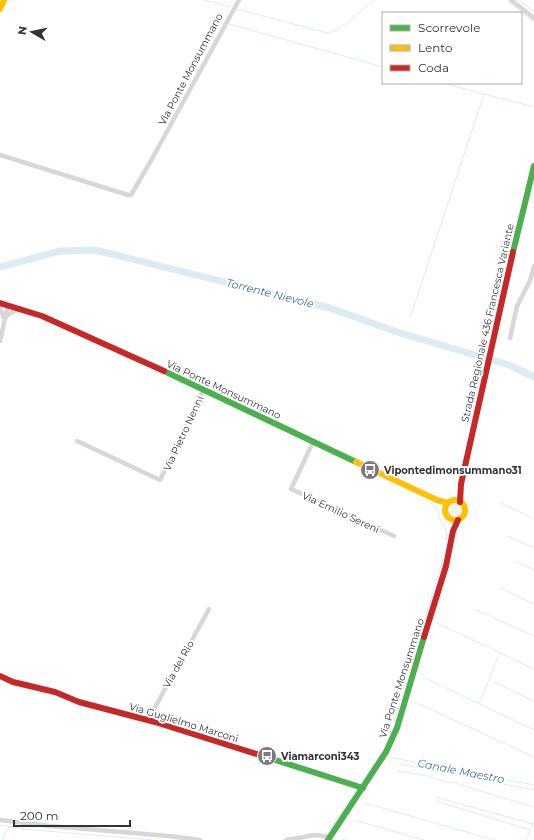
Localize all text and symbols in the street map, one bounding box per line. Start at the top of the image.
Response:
street label: Via Ponte Monsummano [155,11,226,127]
north arrow [12,12,52,52]
legend [382,12,522,84]
text: Scorrevole [418,20,480,35]
text: N [15,25,30,36]
text: Lento [418,40,453,55]
text: Coda [418,60,449,75]
street label: Strada Regionale 436 Francesca Variante [458,222,517,424]
water label: Torrente Nievole [225,275,316,311]
street label: Via Ponte Monsummano [164,357,283,422]
street label: Via Pietro Nenni [160,394,206,473]
bus stop icon: Vipontedimonsummano31 [359,459,381,481]
place label: Vipontedimonsummano31 [383,464,522,477]
street label: Via Emilio Sereni [300,489,382,536]
street label: Via Ponte Monsummano [376,617,427,740]
street label: Via del Rio [160,638,197,690]
street label: Via Guglielmo Marconi [128,700,240,745]
bus stop icon: Viamarconi343 [256,745,278,767]
place label: Viamarconi343 [280,750,360,763]
water label: Canale Maestro [416,756,506,786]
scale bar [14,802,130,828]
text: 200 m [20,808,59,823]

